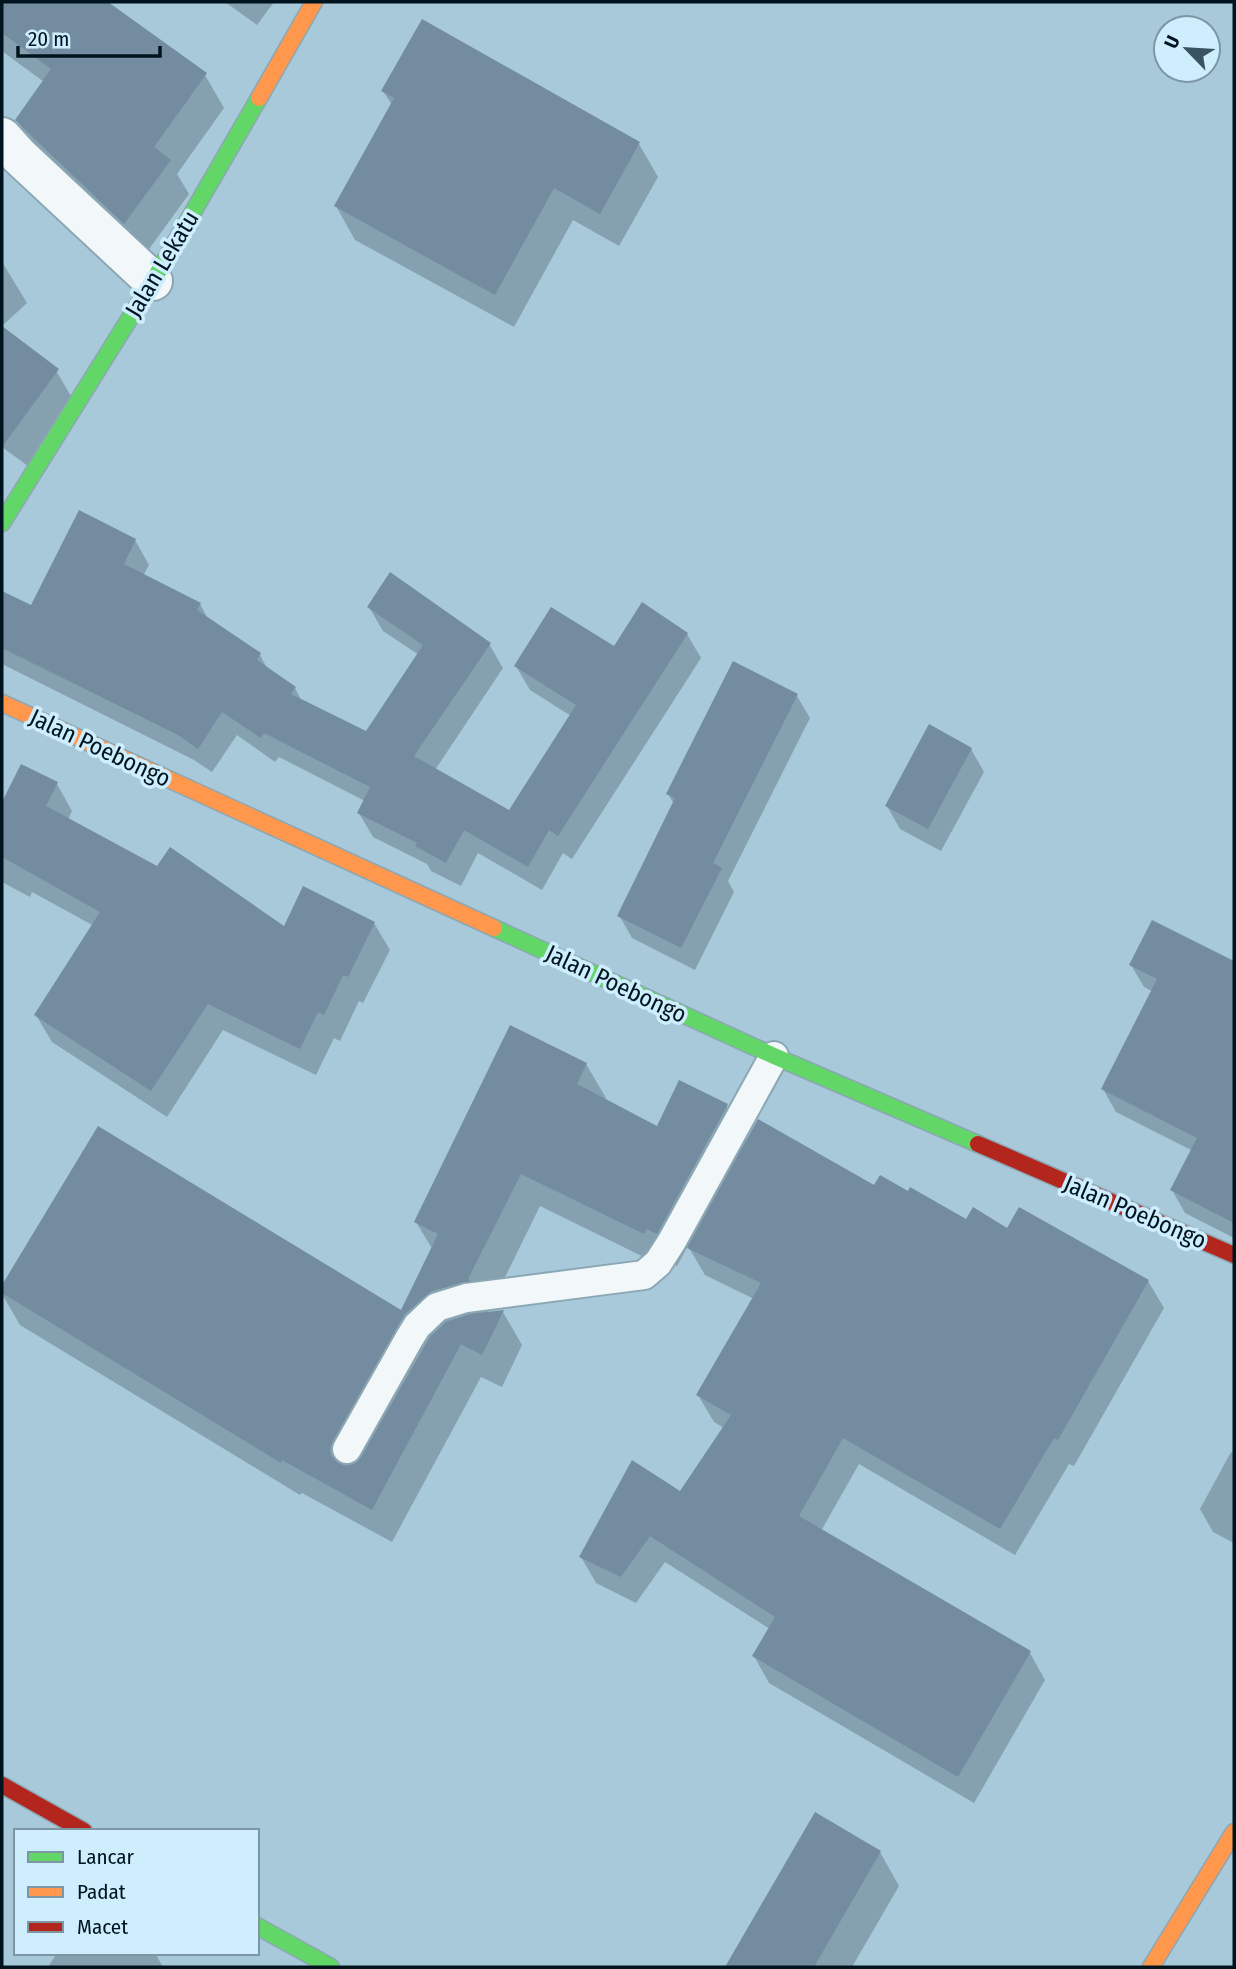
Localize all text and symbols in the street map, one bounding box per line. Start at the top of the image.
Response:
scale bar [18,14,159,58]
north arrow [1152,14,1222,84]
text: 20 m [28,26,69,52]
text: U [1159,32,1185,52]
street label: Jalan Lekatu [119,206,205,322]
street label: Jalan Poebongo [25,703,175,793]
street label: Jalan Poebongo [541,939,691,1029]
street label: Jalan Poebongo [1059,1169,1211,1255]
legend [14,1829,259,1955]
text: Lancar [77,1844,135,1870]
text: Padat [77,1879,126,1905]
text: Macet [77,1914,128,1940]

